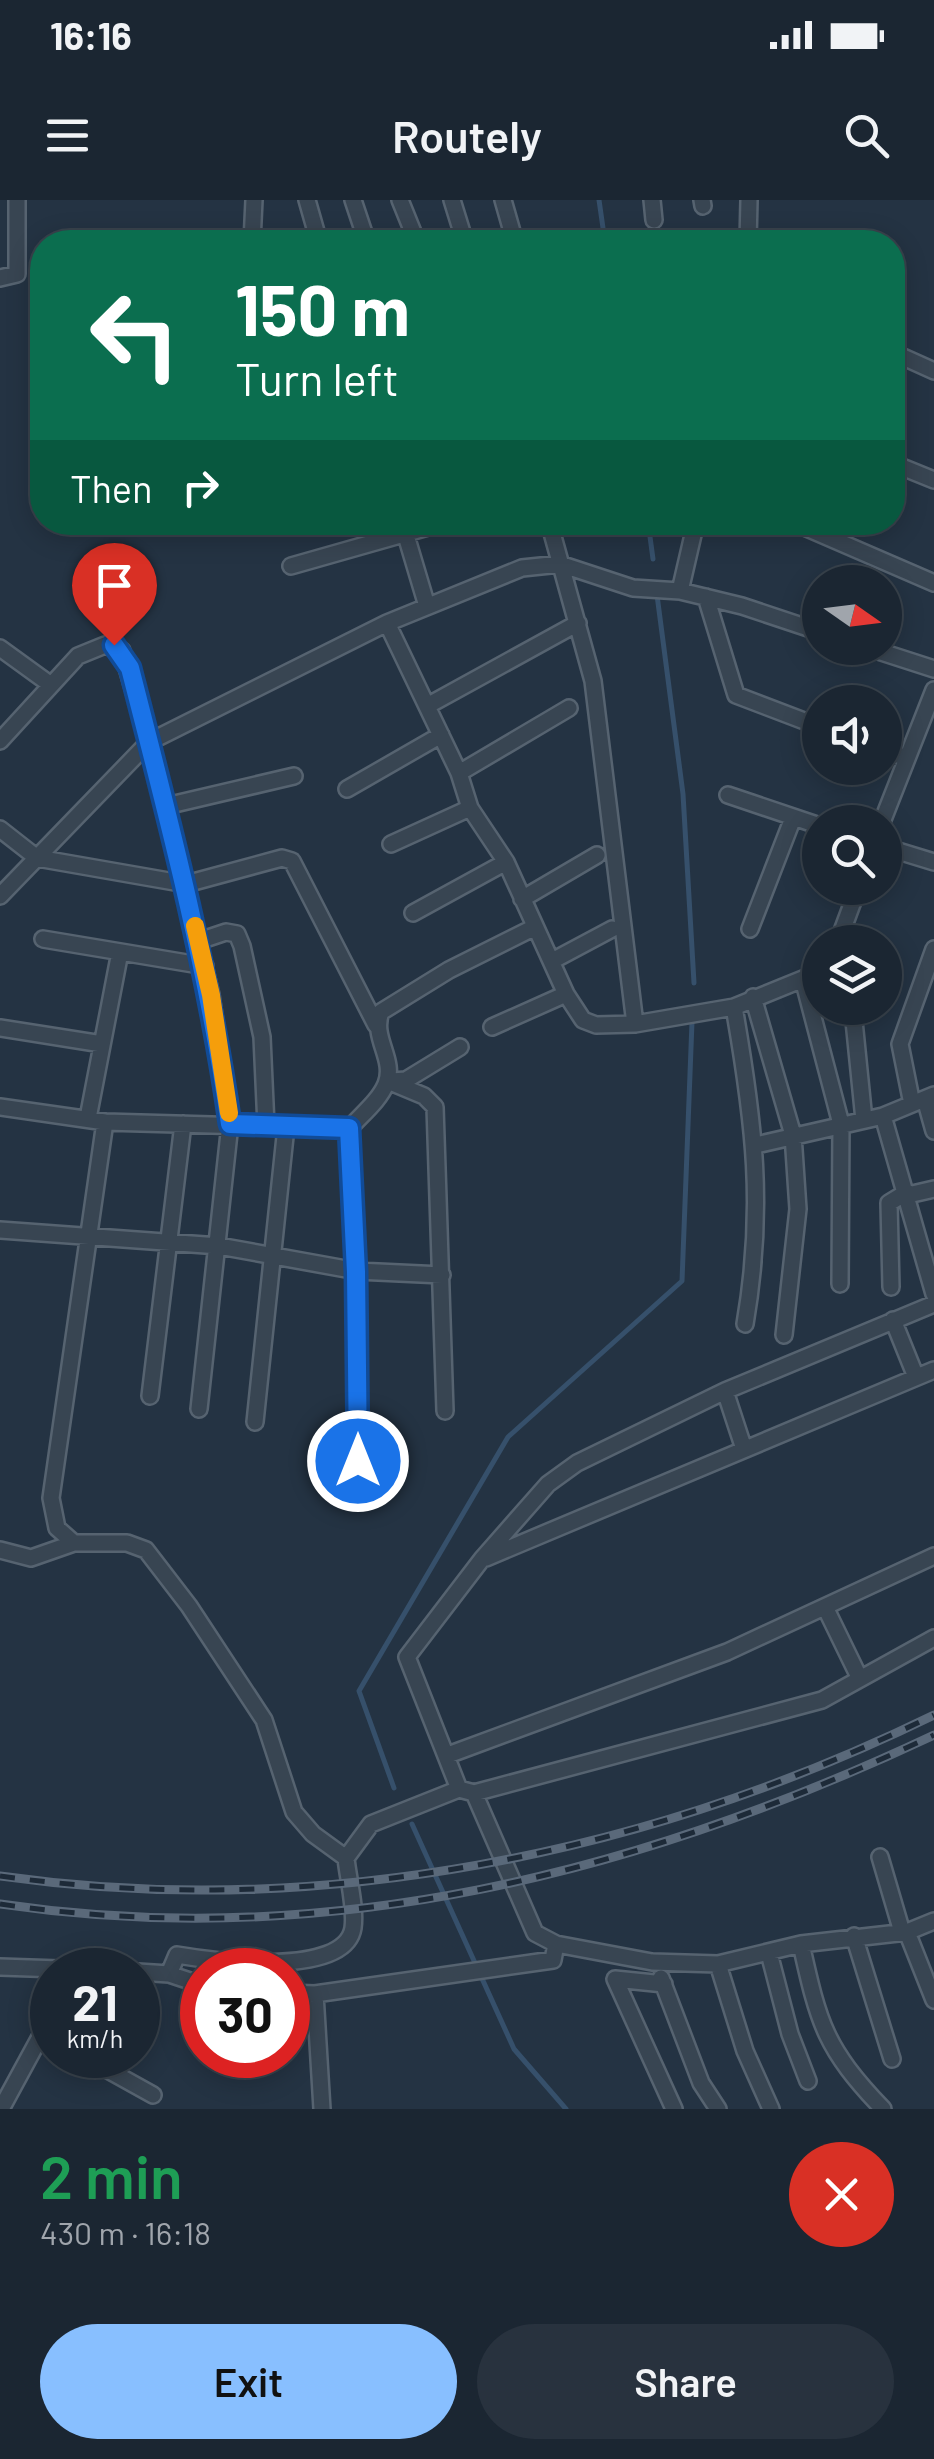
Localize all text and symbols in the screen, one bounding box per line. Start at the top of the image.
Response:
text: 16:16 [50,12,132,58]
icon: menu [40,108,95,163]
text: Routely [392,108,542,162]
icon: search [839,108,894,163]
text: 150 m [235,266,410,350]
icon: left [70,270,200,400]
text: Turn left [235,351,399,405]
icon: right [173,460,228,515]
text: Then [70,465,153,511]
pin [72,543,157,646]
icon: arrive [87,558,142,613]
north arrow [802,565,902,665]
map controls [802,565,902,1025]
button: sound [802,685,902,785]
button: search [802,805,902,905]
button: layers [802,925,902,1025]
position arrow [306,1409,410,1513]
speed limit sign: 30 [180,1948,310,2078]
text: 21 [72,1971,118,2031]
text: km/h [67,2023,123,2053]
text: 2 min [40,2139,183,2211]
button: close [789,2142,894,2247]
text: 430 m · 16:18 [40,2213,211,2251]
button: Exit [40,2324,457,2439]
button: Share [477,2324,894,2439]

